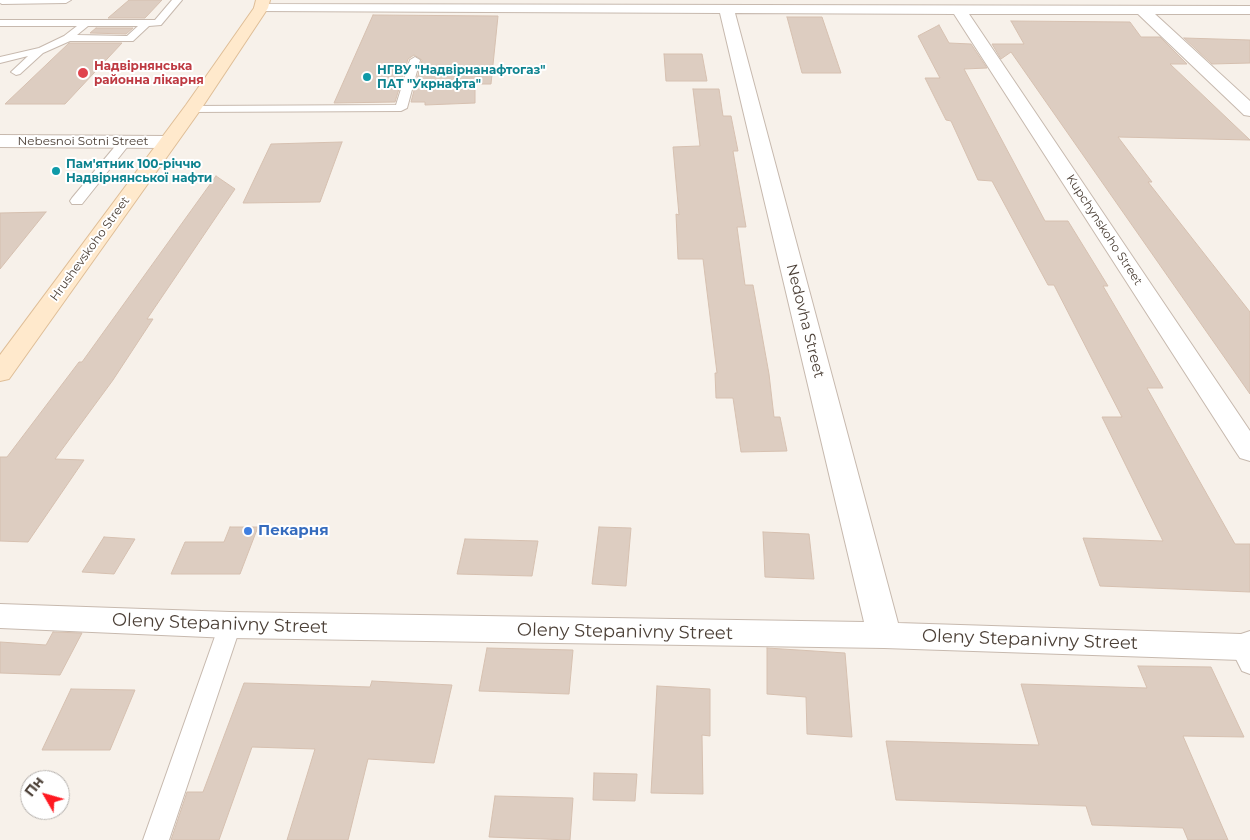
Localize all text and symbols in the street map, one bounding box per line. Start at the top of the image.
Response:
place label: Надвірнянська районна лікарня [94,59,204,87]
place label: НГВУ "Надвірнанафтогаз" ПАТ "Укрнафта" [377,63,545,91]
marker: Надвірнянська районна лікарня [76,66,90,80]
marker: НГВУ "Надвірнанафтогаз" ПАТ "Укрнафта" [361,71,373,83]
street label: Nebesnoi Sotni Street [18,134,148,148]
place label: Пам'ятник 100-річчю Надвірнянської нафти [66,157,212,185]
marker: Пам'ятник 100-річчю Надвірнянської нафти [50,165,62,177]
street label: Kupchynskoho Street [1063,172,1145,288]
street label: Hrushevskoho Street [47,194,133,304]
street label: Nedovha Street [782,262,828,380]
place label: Пекарня [258,522,329,540]
marker: Пекарня [242,525,254,537]
street label: Oleny Stepanivny Street [112,609,328,639]
street label: Oleny Stepanivny Street [517,619,733,645]
street label: Oleny Stepanivny Street [922,625,1138,655]
north arrow [20,770,70,820]
text: Пн [20,773,48,800]

